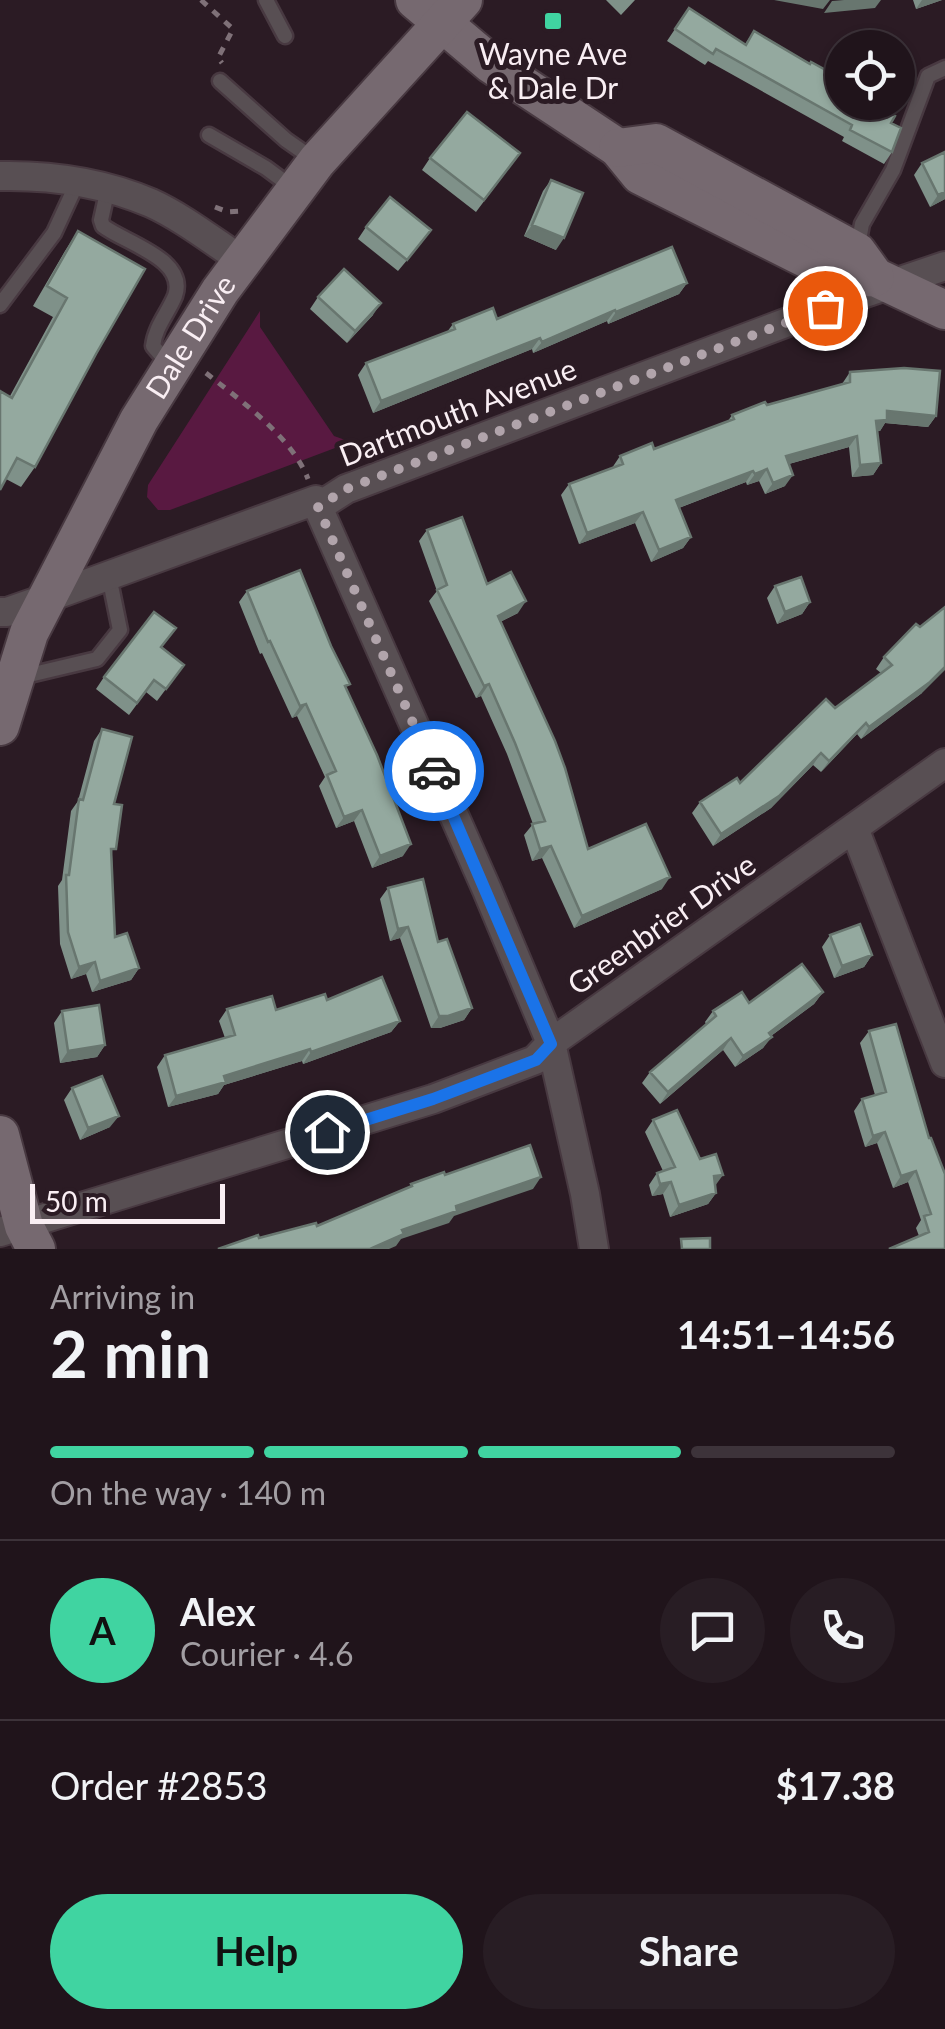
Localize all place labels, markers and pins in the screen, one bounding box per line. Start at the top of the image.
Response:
marker: Wayne Ave & Dale Dr [542,10,564,32]
place label: Wayne Ave & Dale Dr [479,35,627,105]
pin [783,266,868,351]
pin [285,1090,370,1175]

